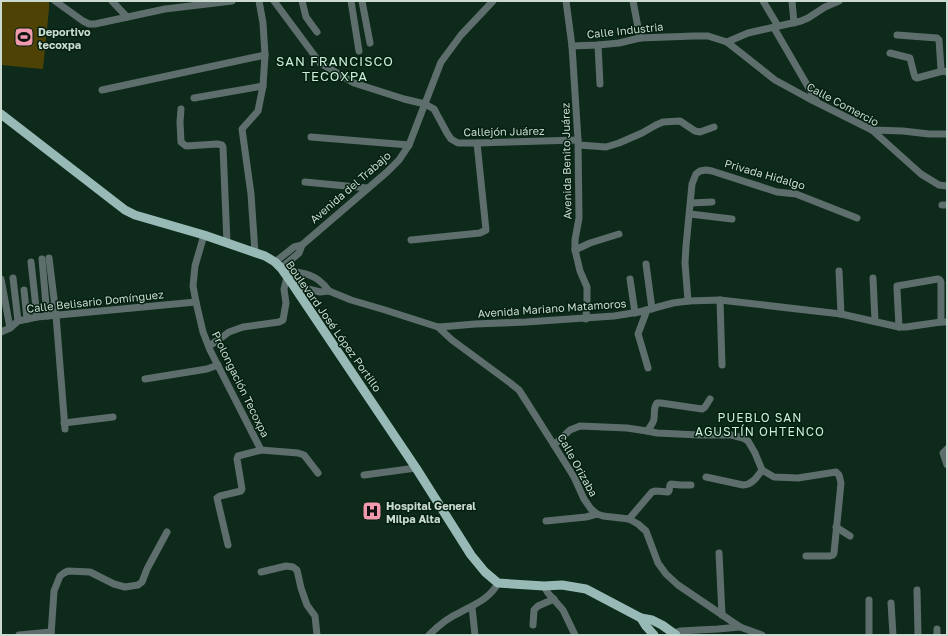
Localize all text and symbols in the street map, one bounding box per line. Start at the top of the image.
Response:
street label: Calle Industria [586,20,664,40]
place label: Deportivo tecoxpa [38,25,91,51]
sports icon: Deportivo tecoxpa [13,26,35,48]
district label: SAN FRANCISCO TECOXPA [276,53,394,84]
street label: Calle Comercio [805,80,882,129]
street label: Avenida Benito Juárez [558,102,574,220]
street label: Callejón Juárez [463,124,545,138]
street label: Avenida del Trabajo [307,148,393,226]
street label: Privada Hidalgo [723,156,807,192]
street label: Boulevard José López Portillo [284,258,385,394]
street label: Calle Belisario Domínguez [26,287,165,315]
street label: Avenida Mariano Matamoros [477,296,627,320]
street label: Prolongación Tecoxpa [210,329,272,439]
district label: PUEBLO SAN AGUSTÍN OHTENCO [695,410,825,439]
street label: Calle Orizaba [555,431,601,499]
place label: Hospital General Milpa Alta [386,499,476,525]
hospital icon: Hospital General Milpa Alta [361,500,383,522]

